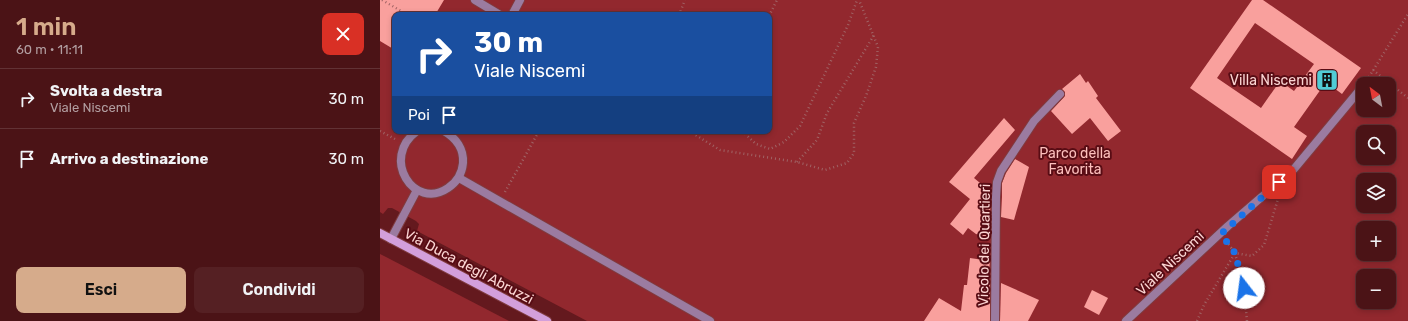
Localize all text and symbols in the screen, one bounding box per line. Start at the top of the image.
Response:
text: 1 min [16,13,76,41]
button: close [322,13,364,55]
text: 30 m [474,26,543,59]
icon: right [408,28,460,80]
text: 60 m · 11:11 [16,42,83,57]
text: Viale Niscemi [474,60,585,82]
building icon: Villa Niscemi [1314,67,1340,93]
place label: Villa Niscemi [1230,72,1312,89]
north arrow [1356,77,1396,117]
map controls [1356,77,1396,309]
text: Svolta a destra [50,82,162,100]
icon: right [16,88,38,110]
text: 30 m [328,90,364,108]
text: Viale Niscemi [50,100,130,115]
icon: arrive [438,104,460,126]
text: Poi [408,106,430,124]
button: search [1356,125,1396,165]
park label: Parco della Favorita [1039,145,1111,178]
icon: arrive [16,148,38,170]
text: Arrivo a destinazione [50,150,208,168]
text: 30 m [328,150,364,168]
pin [1262,165,1296,199]
icon: arrive [1268,171,1290,193]
button: layers [1356,173,1396,213]
street label: Vicolo dei Quartieri [975,184,994,306]
button: + [1356,221,1396,261]
street label: Via Duca degli Abruzzi [401,225,536,308]
street label: Viale Niscemi [1133,228,1208,299]
button: Esci [16,267,186,313]
button: Condividi [194,267,364,313]
position arrow [1223,267,1265,309]
button: − [1356,269,1396,309]

